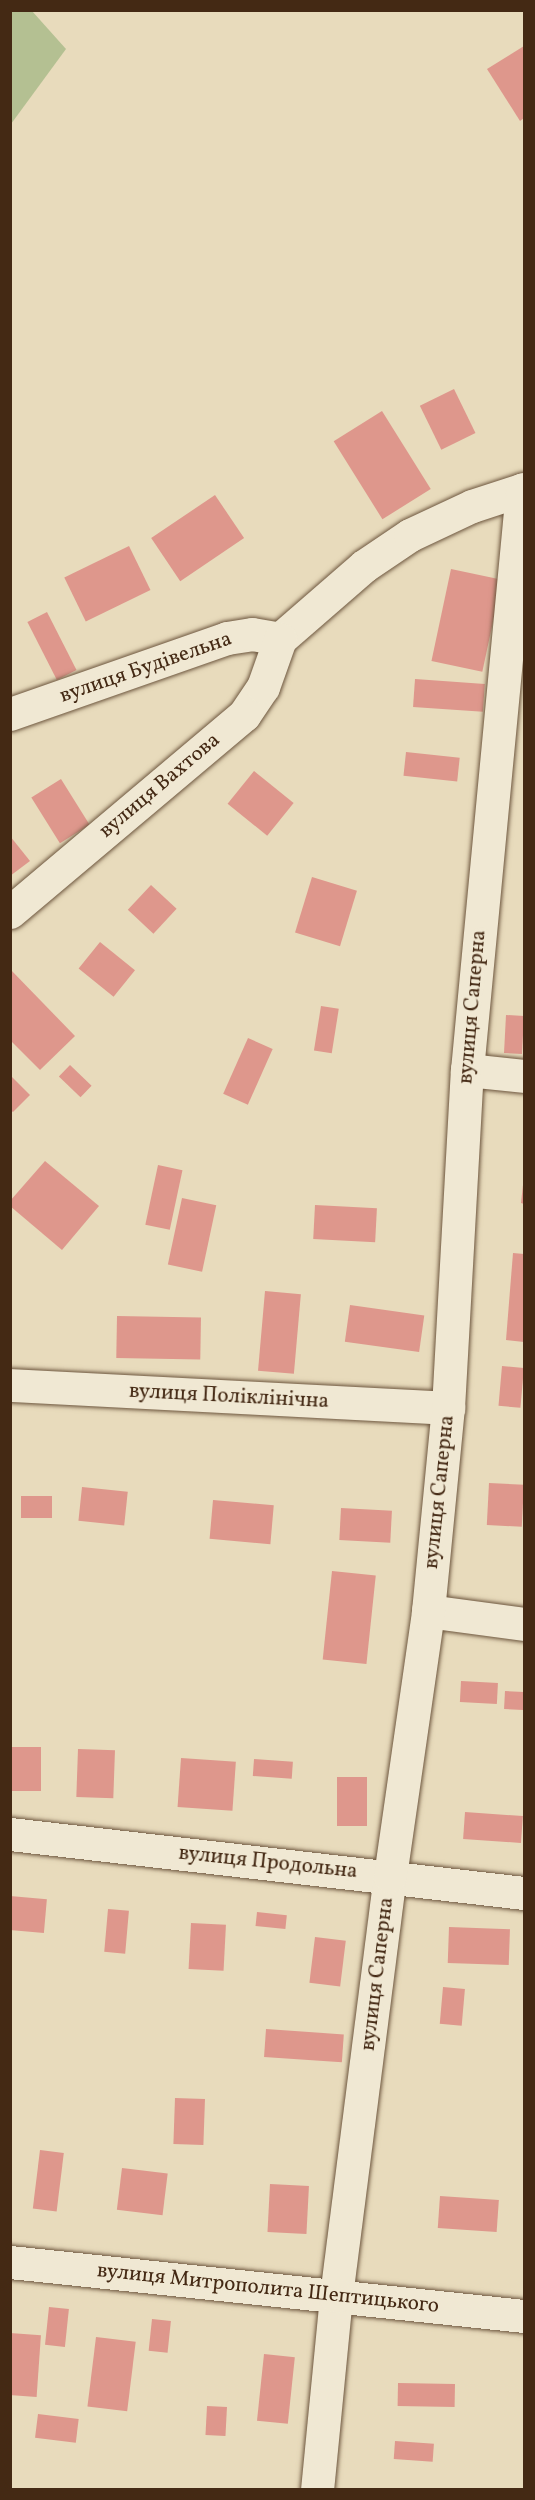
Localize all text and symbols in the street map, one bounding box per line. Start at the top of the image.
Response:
street label: вулиця Будівельна [57,627,235,709]
street label: вулиця Вахтова [94,728,226,844]
street label: вулиця Саперна [454,929,492,1085]
street label: вулиця Поліклінічна [128,1379,330,1415]
street label: вулиця Саперна [419,1414,461,1570]
street label: вулиця Продольна [177,1841,359,1885]
street label: вулиця Саперна [356,1896,400,2052]
street label: вулиця Митрополита Шептицького [96,2259,440,2319]

